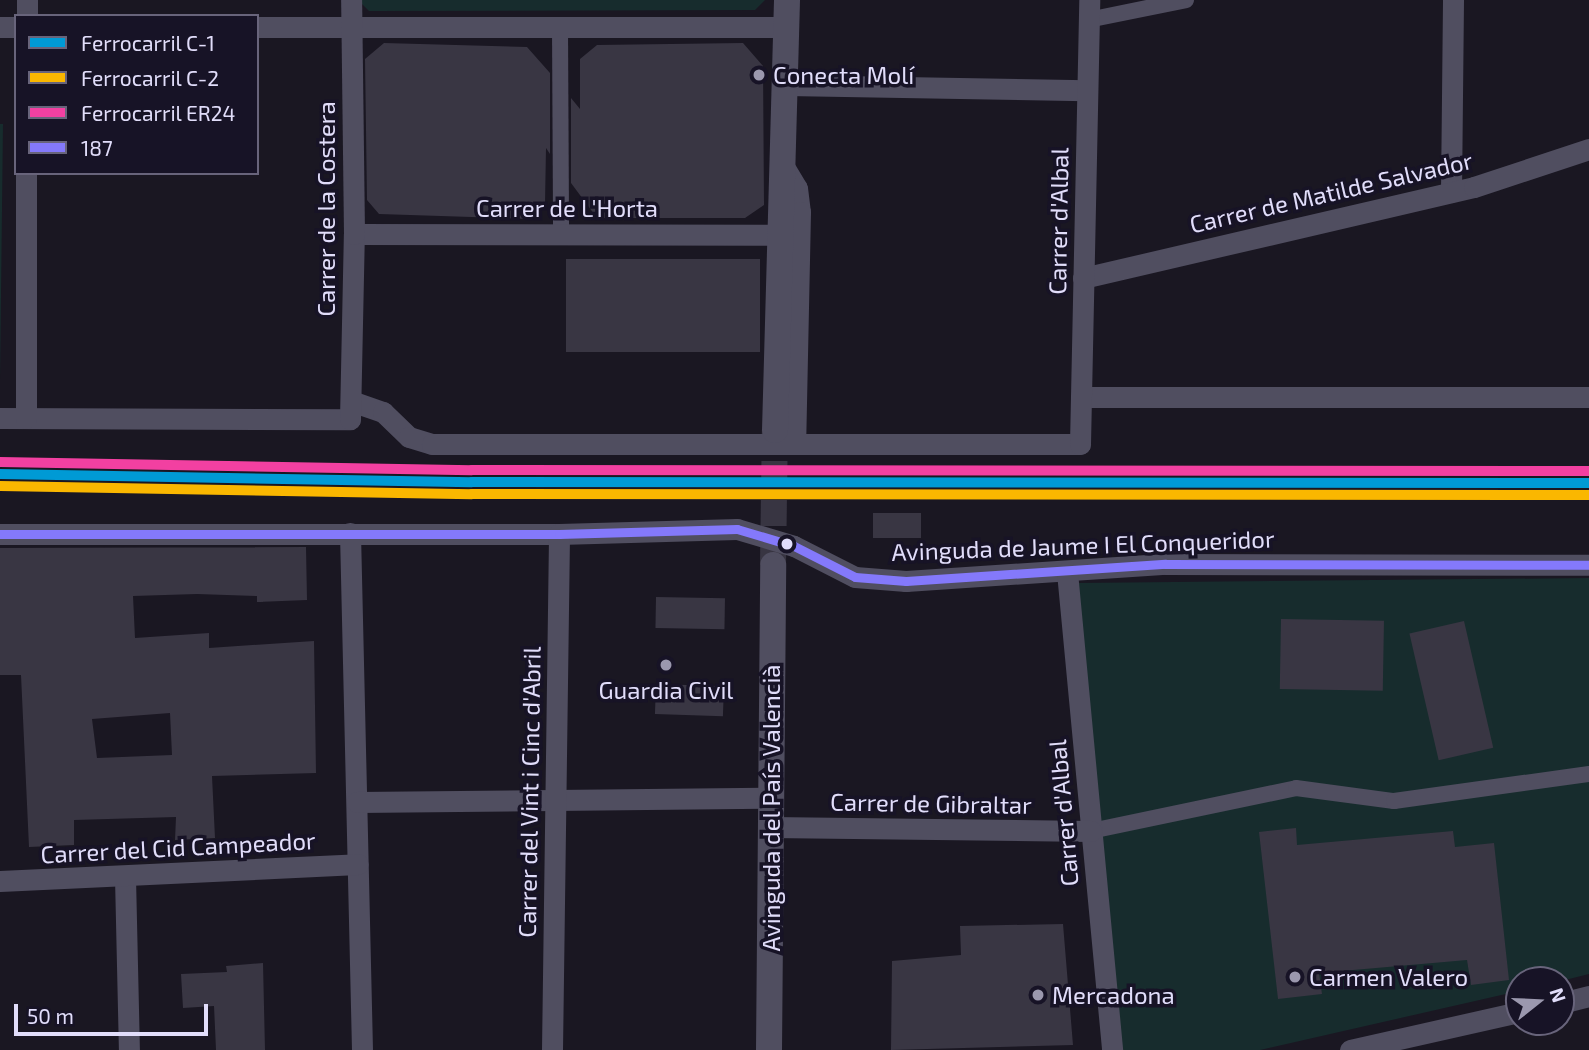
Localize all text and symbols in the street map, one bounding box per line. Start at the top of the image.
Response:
legend [14,14,259,175]
text: Ferrocarril C-1 [81,30,215,55]
place label: Conecta Molí [773,61,914,89]
text: Ferrocarril C-2 [81,65,219,90]
marker: Conecta Molí [751,67,767,83]
text: Ferrocarril ER24 [81,100,235,125]
street label: Carrer de la Costera [312,101,340,317]
text: 187 [81,135,113,160]
street label: Carrer de Matilde Salvador [1186,145,1476,239]
street label: Carrer d'Albal [1042,147,1074,295]
street label: Carrer de L'Horta [476,194,658,222]
street label: Avinguda de Jaume I El Conqueridor [890,524,1276,566]
unlabelled marker [780,537,794,551]
street label: Carrer del Vint i Cinc d'Abril [512,645,546,939]
marker: Guardia Civil [658,657,674,673]
street label: Avinguda del País Valencià [757,664,785,952]
place label: Guardia Civil [599,676,733,704]
street label: Carrer d'Albal [1042,738,1084,888]
street label: Carrer de Gibraltar [830,787,1032,819]
street label: Carrer del Cid Campeador [39,825,317,869]
place label: Carmen Valero [1309,963,1469,991]
north arrow [1505,966,1575,1036]
marker: Carmen Valero [1287,969,1303,985]
place label: Mercadona [1052,981,1175,1009]
text: N [1545,985,1572,1005]
marker: Mercadona [1030,987,1046,1003]
scale bar [18,990,212,1034]
text: 50 m [27,1003,74,1028]

